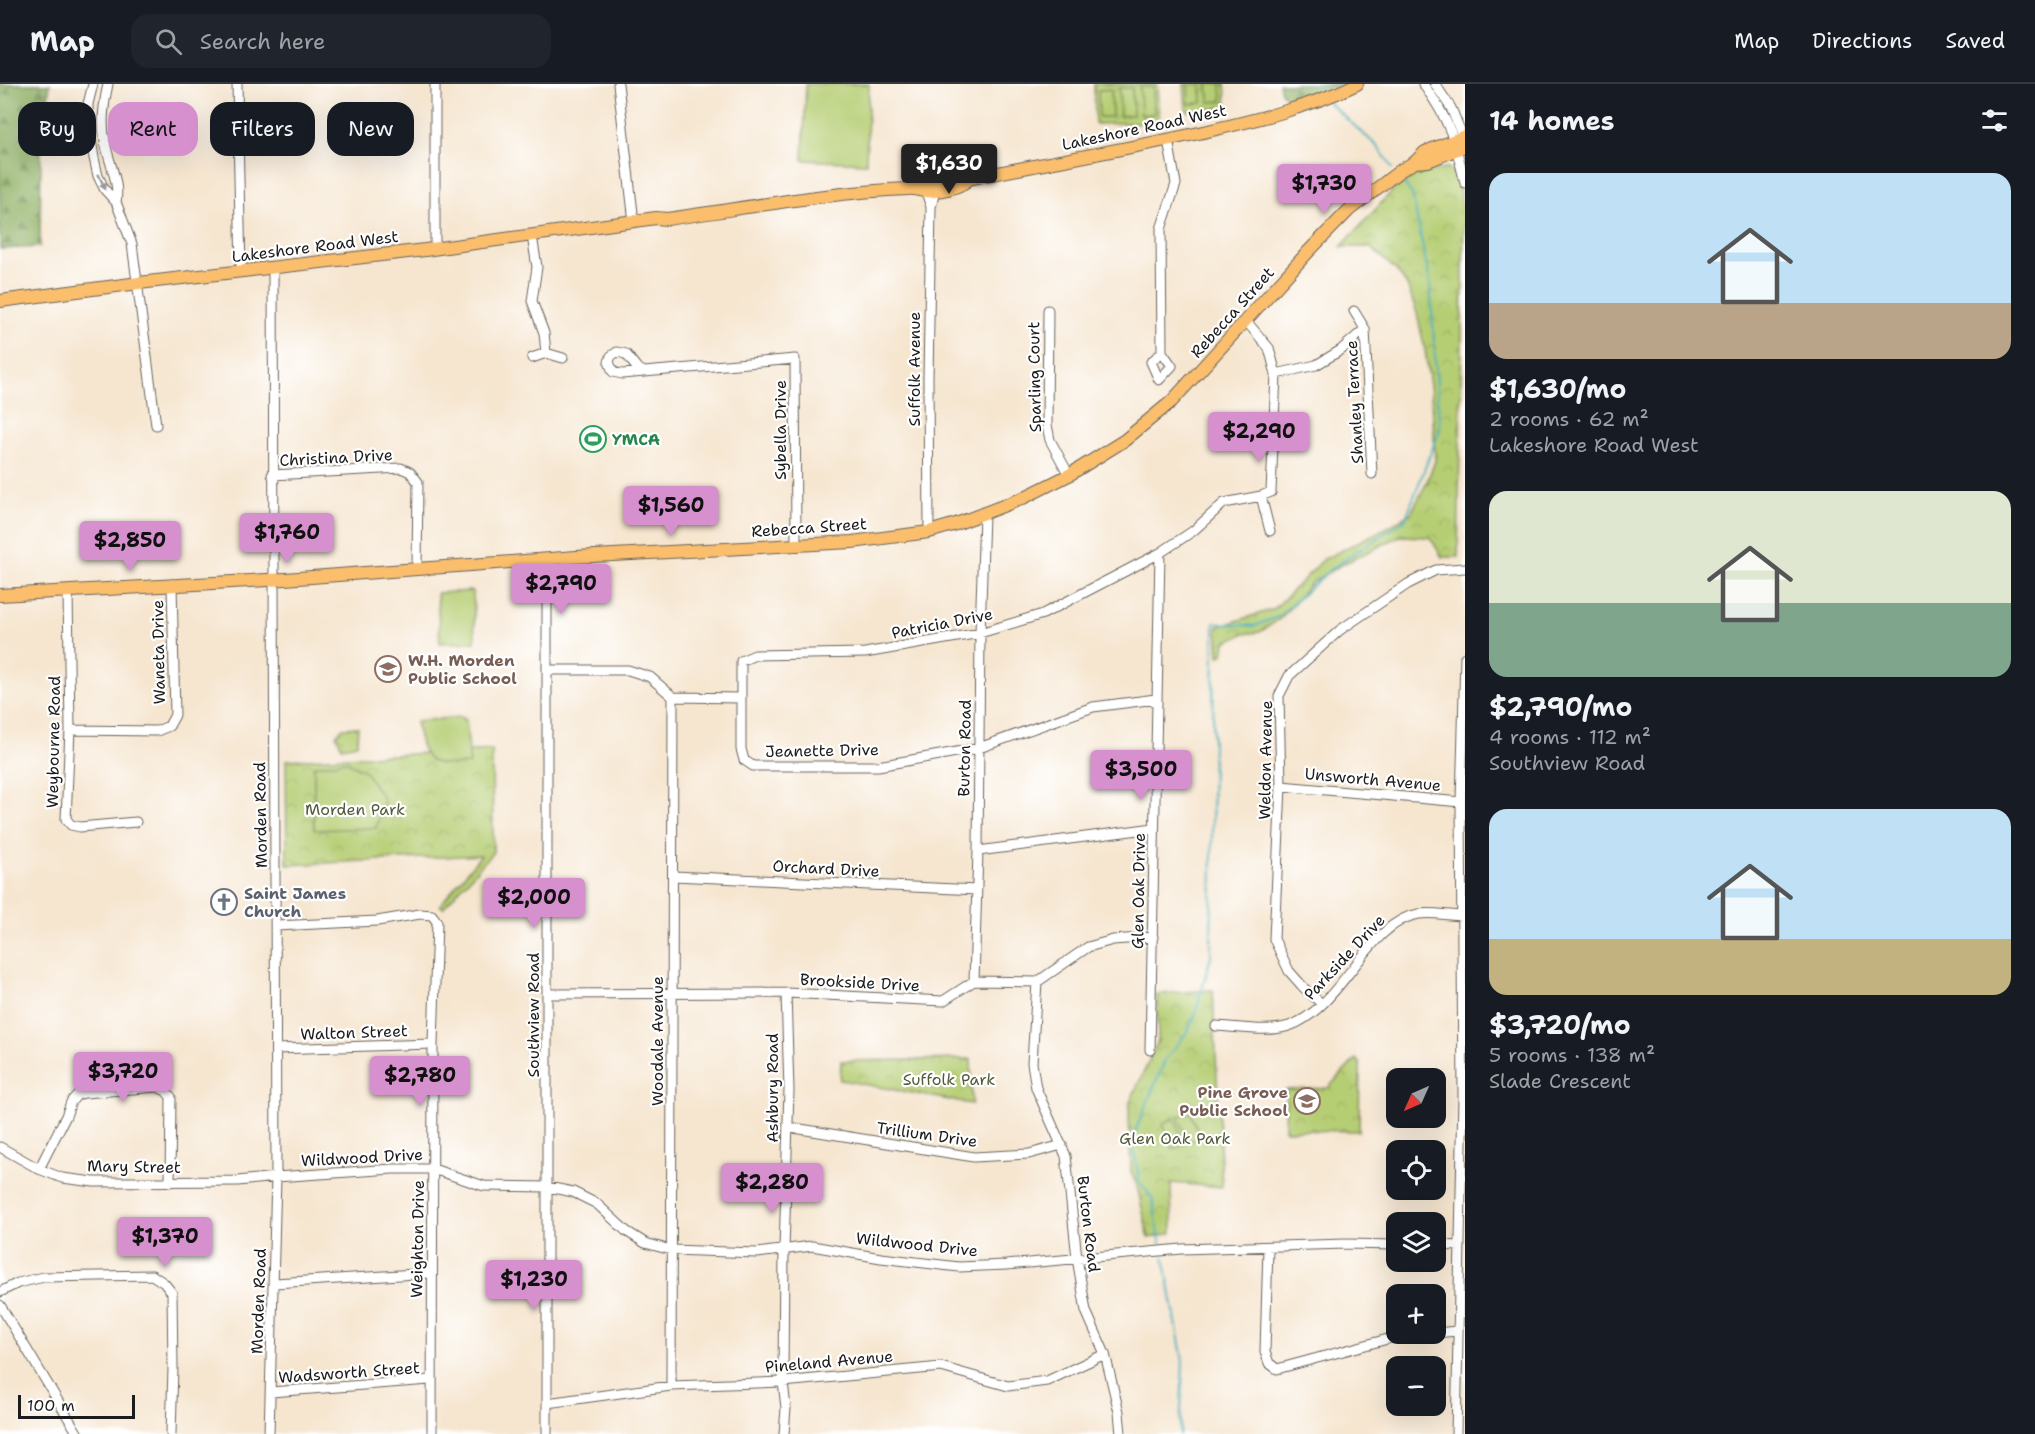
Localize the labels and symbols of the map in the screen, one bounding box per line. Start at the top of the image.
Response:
street label: Lakeshore Road West [1060,100,1228,155]
pin: $1,630 [900,144,998,195]
pin: $1,730 [1275,164,1373,215]
one-way arrow [97,173,106,190]
street label: Lakeshore Road West [230,226,400,267]
street label: Rebecca Street [1186,262,1279,362]
street label: Suffolk Avenue [904,312,925,426]
street label: Sparling Court [1023,321,1046,433]
street label: Shanley Terrace [1341,340,1368,464]
street label: Sybella Drive [770,380,791,480]
pin: $2,290 [1210,412,1308,463]
sports icon: YMCA [578,424,608,454]
place label: YMCA [612,429,660,450]
street label: Christina Drive [279,444,393,471]
pin: $1,560 [622,486,720,537]
pin: $1,760 [238,513,336,564]
street label: Rebecca Street [751,513,868,542]
pin: $2,850 [81,521,179,572]
pin: $2,790 [512,564,610,615]
street label: Waneta Drive [147,600,170,704]
street label: Patricia Drive [890,603,995,644]
place label: W.H. Morden Public School [408,650,517,689]
school or university icon: W.H. Morden Public School [373,654,403,684]
street label: Weybourne Road [42,676,65,808]
street label: Burton Road [953,699,976,797]
street label: Weldon Avenue [1254,700,1277,820]
street label: Jeanette Drive [765,739,879,762]
pin: $3,500 [1092,750,1190,801]
street label: Morden Road [249,762,272,868]
street label: Unsworth Avenue [1304,763,1442,796]
park label: Morden Park [305,799,405,820]
street label: Glen Oak Drive [1127,833,1150,949]
street label: Orchard Drive [772,855,880,882]
pin: $2,000 [485,878,583,929]
place label: Saint James Church [244,883,346,922]
church icon: Saint James Church [209,887,239,917]
street label: Parkside Drive [1299,910,1389,1005]
street label: Southview Road [523,952,544,1078]
street label: Brookside Drive [800,969,920,996]
street label: Woodale Avenue [647,976,668,1106]
street label: Walton Street [300,1020,408,1045]
street label: Ashbury Road [762,1033,783,1143]
pin: $3,720 [74,1052,172,1103]
pin: $2,780 [371,1056,469,1107]
north arrow [1386,1068,1446,1128]
park label: Suffolk Park [903,1069,995,1090]
place label: Pine Grove Public School [1179,1082,1288,1121]
school or university icon: Pine Grove Public School [1292,1086,1322,1116]
street label: Trillium Drive [875,1117,979,1152]
park label: Glen Oak Park [1119,1128,1231,1149]
street label: Wildwood Drive [300,1144,424,1171]
street label: Mary Street [87,1155,181,1178]
pin: $2,280 [723,1163,821,1214]
street label: Burton Road [1072,1175,1105,1274]
street label: Weighton Drive [406,1180,429,1298]
pin: $1,370 [116,1217,214,1268]
street label: Wildwood Drive [855,1228,979,1261]
street label: Morden Road [246,1248,271,1354]
pin: $1,230 [485,1260,583,1311]
street label: Pineland Avenue [764,1345,894,1378]
street label: Wadsworth Street [278,1357,420,1388]
scale bar [18,1392,135,1420]

